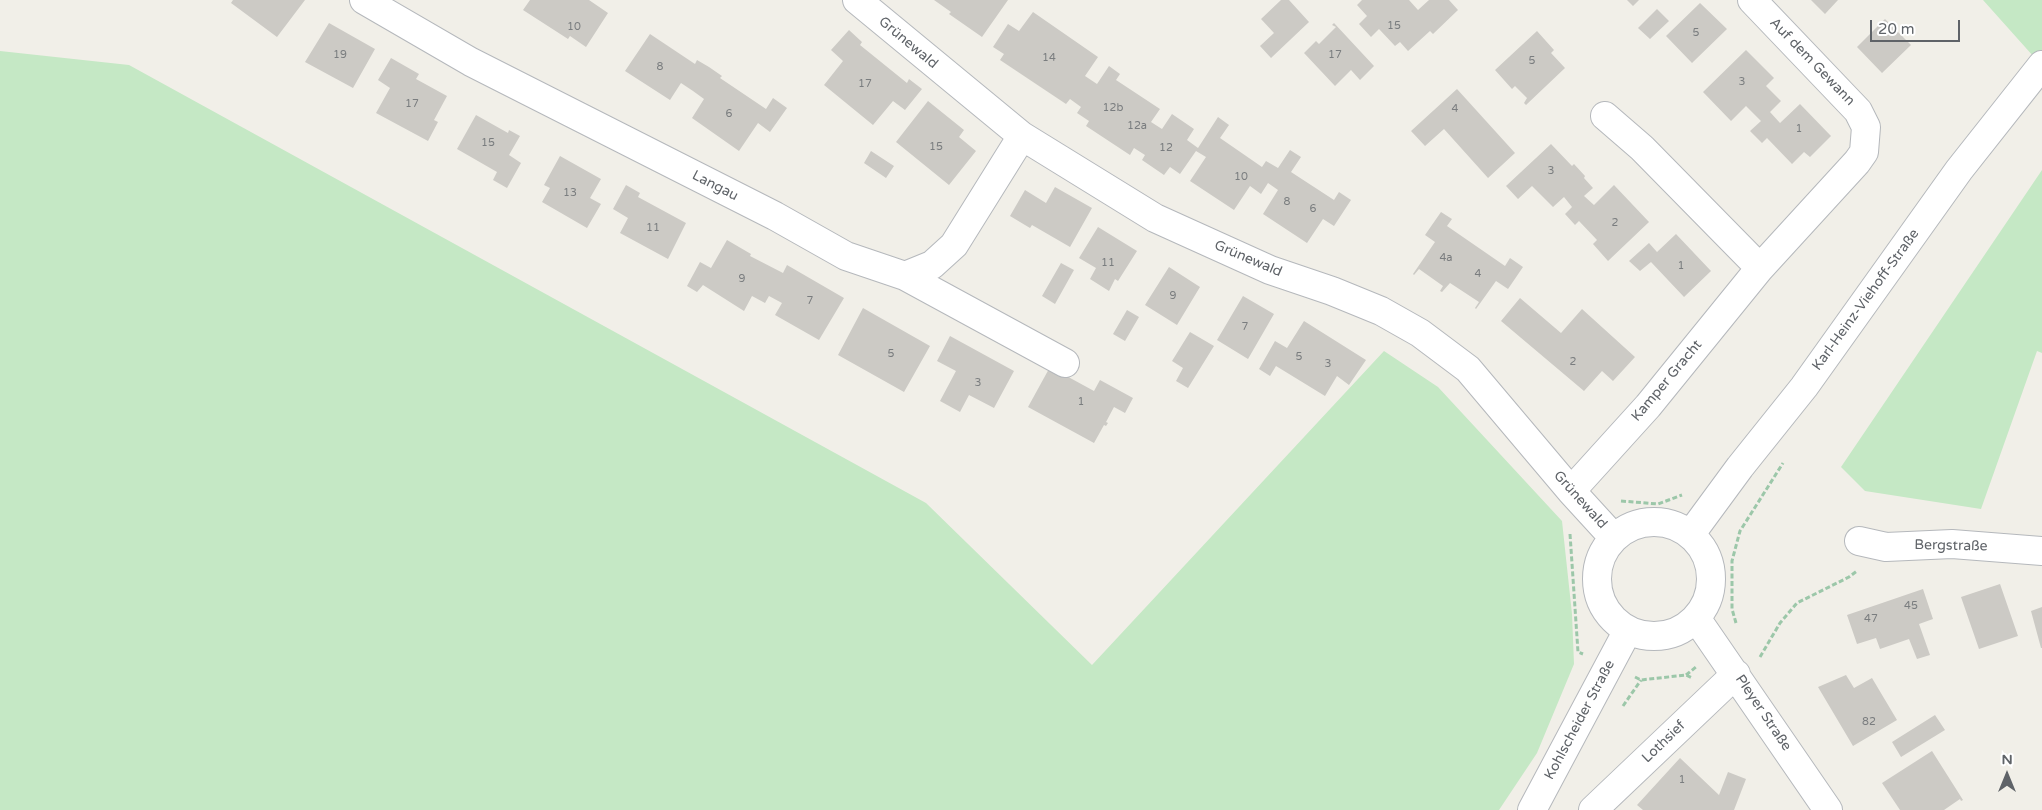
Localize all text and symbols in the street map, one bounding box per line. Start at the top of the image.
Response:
scale bar [1872,10,1962,42]
street label: Grünewald [875,13,941,73]
street label: Auf dem Gewann [1766,15,1858,109]
house number: 15 [1387,19,1401,33]
house number: 10 [567,20,581,34]
text: 20 m [1878,20,1915,38]
house number: 5 [1693,26,1699,40]
house number: 19 [333,48,347,62]
house number: 17 [1328,48,1342,62]
house number: 14 [1042,51,1056,65]
house number: 5 [1529,54,1535,68]
house number: 8 [657,60,663,74]
house number: 3 [1739,75,1745,89]
house number: 17 [858,77,872,91]
house number: 17 [405,97,419,111]
house number: 12b [1103,101,1123,115]
house number: 4 [1452,102,1458,116]
house number: 6 [726,107,732,121]
house number: 12a [1127,119,1147,133]
house number: 1 [1796,122,1802,136]
house number: 15 [481,136,495,150]
house number: 15 [929,140,943,154]
house number: 12 [1159,141,1173,155]
house number: 3 [1548,164,1554,178]
street label: Langau [689,167,741,205]
house number: 10 [1234,170,1248,184]
house number: 13 [563,186,577,200]
house number: 8 [1284,195,1290,209]
house number: 6 [1310,202,1316,216]
house number: 2 [1612,216,1618,230]
house number: 11 [646,221,660,235]
street label: Karl-Heinz-Viehoff-Straße [1809,226,1923,374]
street label: Grünewald [1212,237,1284,281]
house number: 4a [1439,251,1453,265]
house number: 11 [1101,256,1115,270]
house number: 1 [1678,259,1684,273]
house number: 4 [1475,267,1481,281]
house number: 9 [739,272,745,286]
house number: 9 [1170,289,1176,303]
house number: 7 [807,294,813,308]
house number: 7 [1242,320,1248,334]
street label: Kamper Gracht [1628,337,1706,425]
house number: 5 [888,347,894,361]
house number: 5 [1296,350,1302,364]
house number: 2 [1570,355,1576,369]
house number: 3 [1325,357,1331,371]
house number: 3 [975,376,981,390]
house number: 1 [1078,395,1084,409]
street label: Grünewald [1550,468,1610,532]
street label: Bergstraße [1914,537,1988,555]
house number: 45 [1904,599,1918,613]
house number: 47 [1864,612,1878,626]
street label: Kohlscheider Straße [1541,657,1619,783]
street label: Pleyer Straße [1731,672,1795,754]
house number: 82 [1862,715,1876,729]
street label: Lothsief [1639,717,1689,767]
north arrow [1982,750,2032,800]
text: N [2001,751,2013,768]
house number: 1 [1679,773,1685,787]

